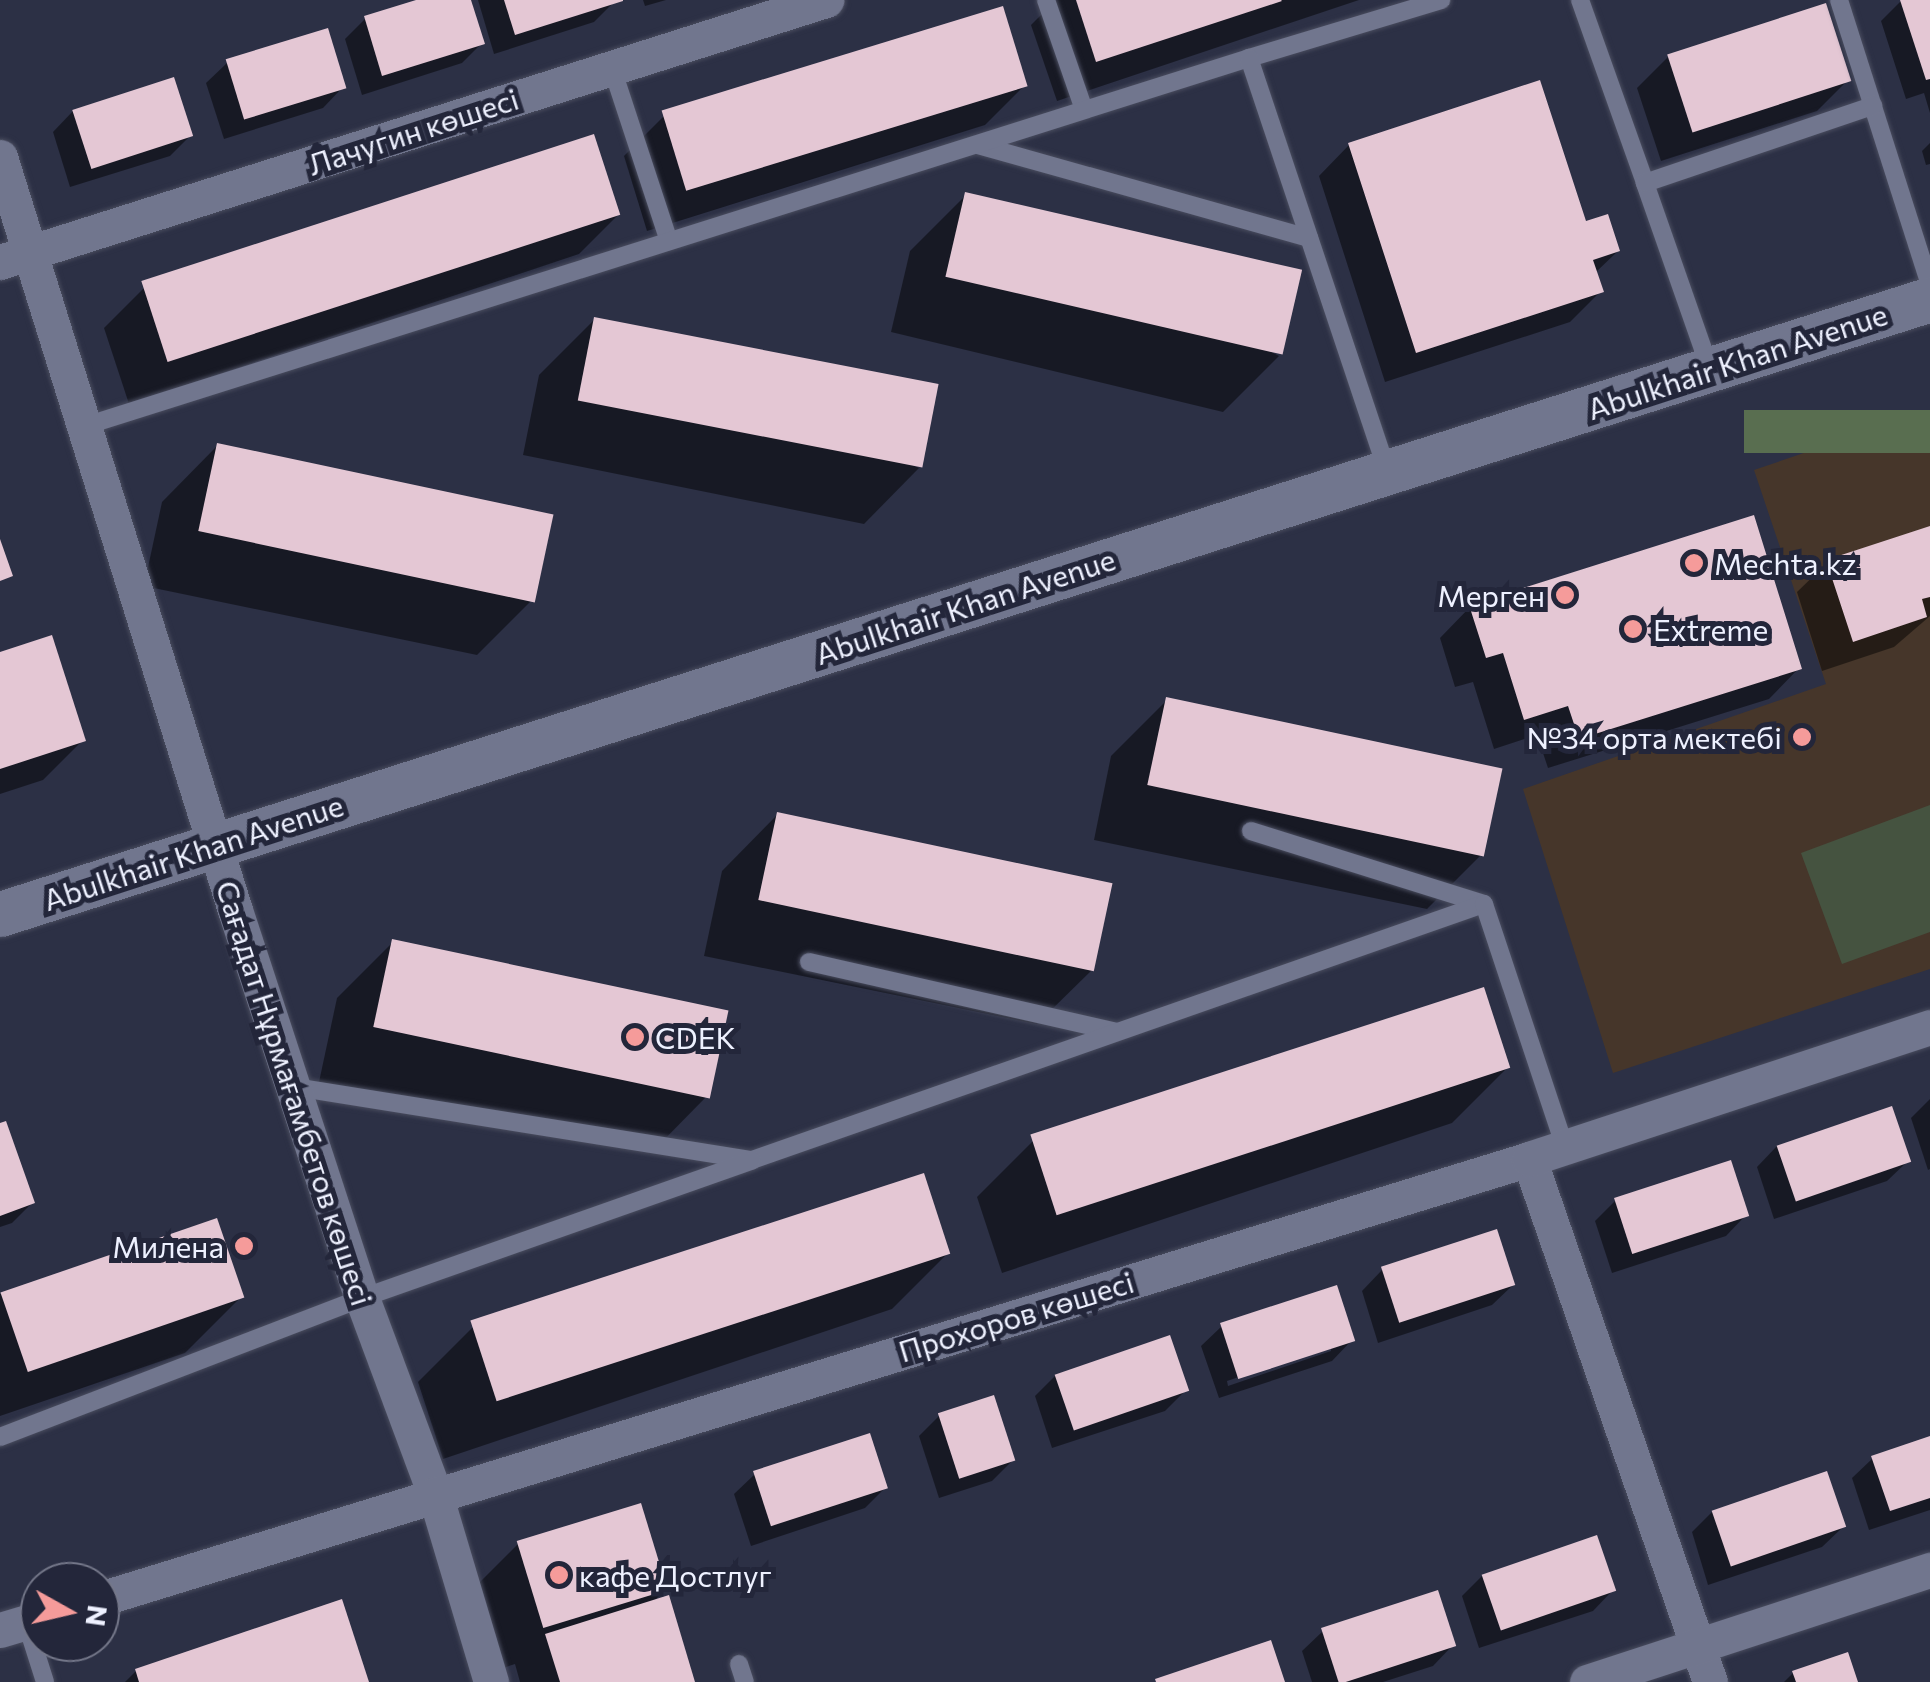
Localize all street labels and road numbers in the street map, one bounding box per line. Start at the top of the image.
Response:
street label: Лачугин көшесі [303,80,523,182]
street label: Abulkhair Khan Avenue [1582,295,1892,427]
street label: Abulkhair Khan Avenue [810,540,1120,672]
street label: Abulkhair Khan Avenue [38,786,348,918]
street label: Сағадат Нұрмағамбетов көшесі [209,876,381,1310]
street label: Прохоров көшесі [894,1263,1138,1369]

